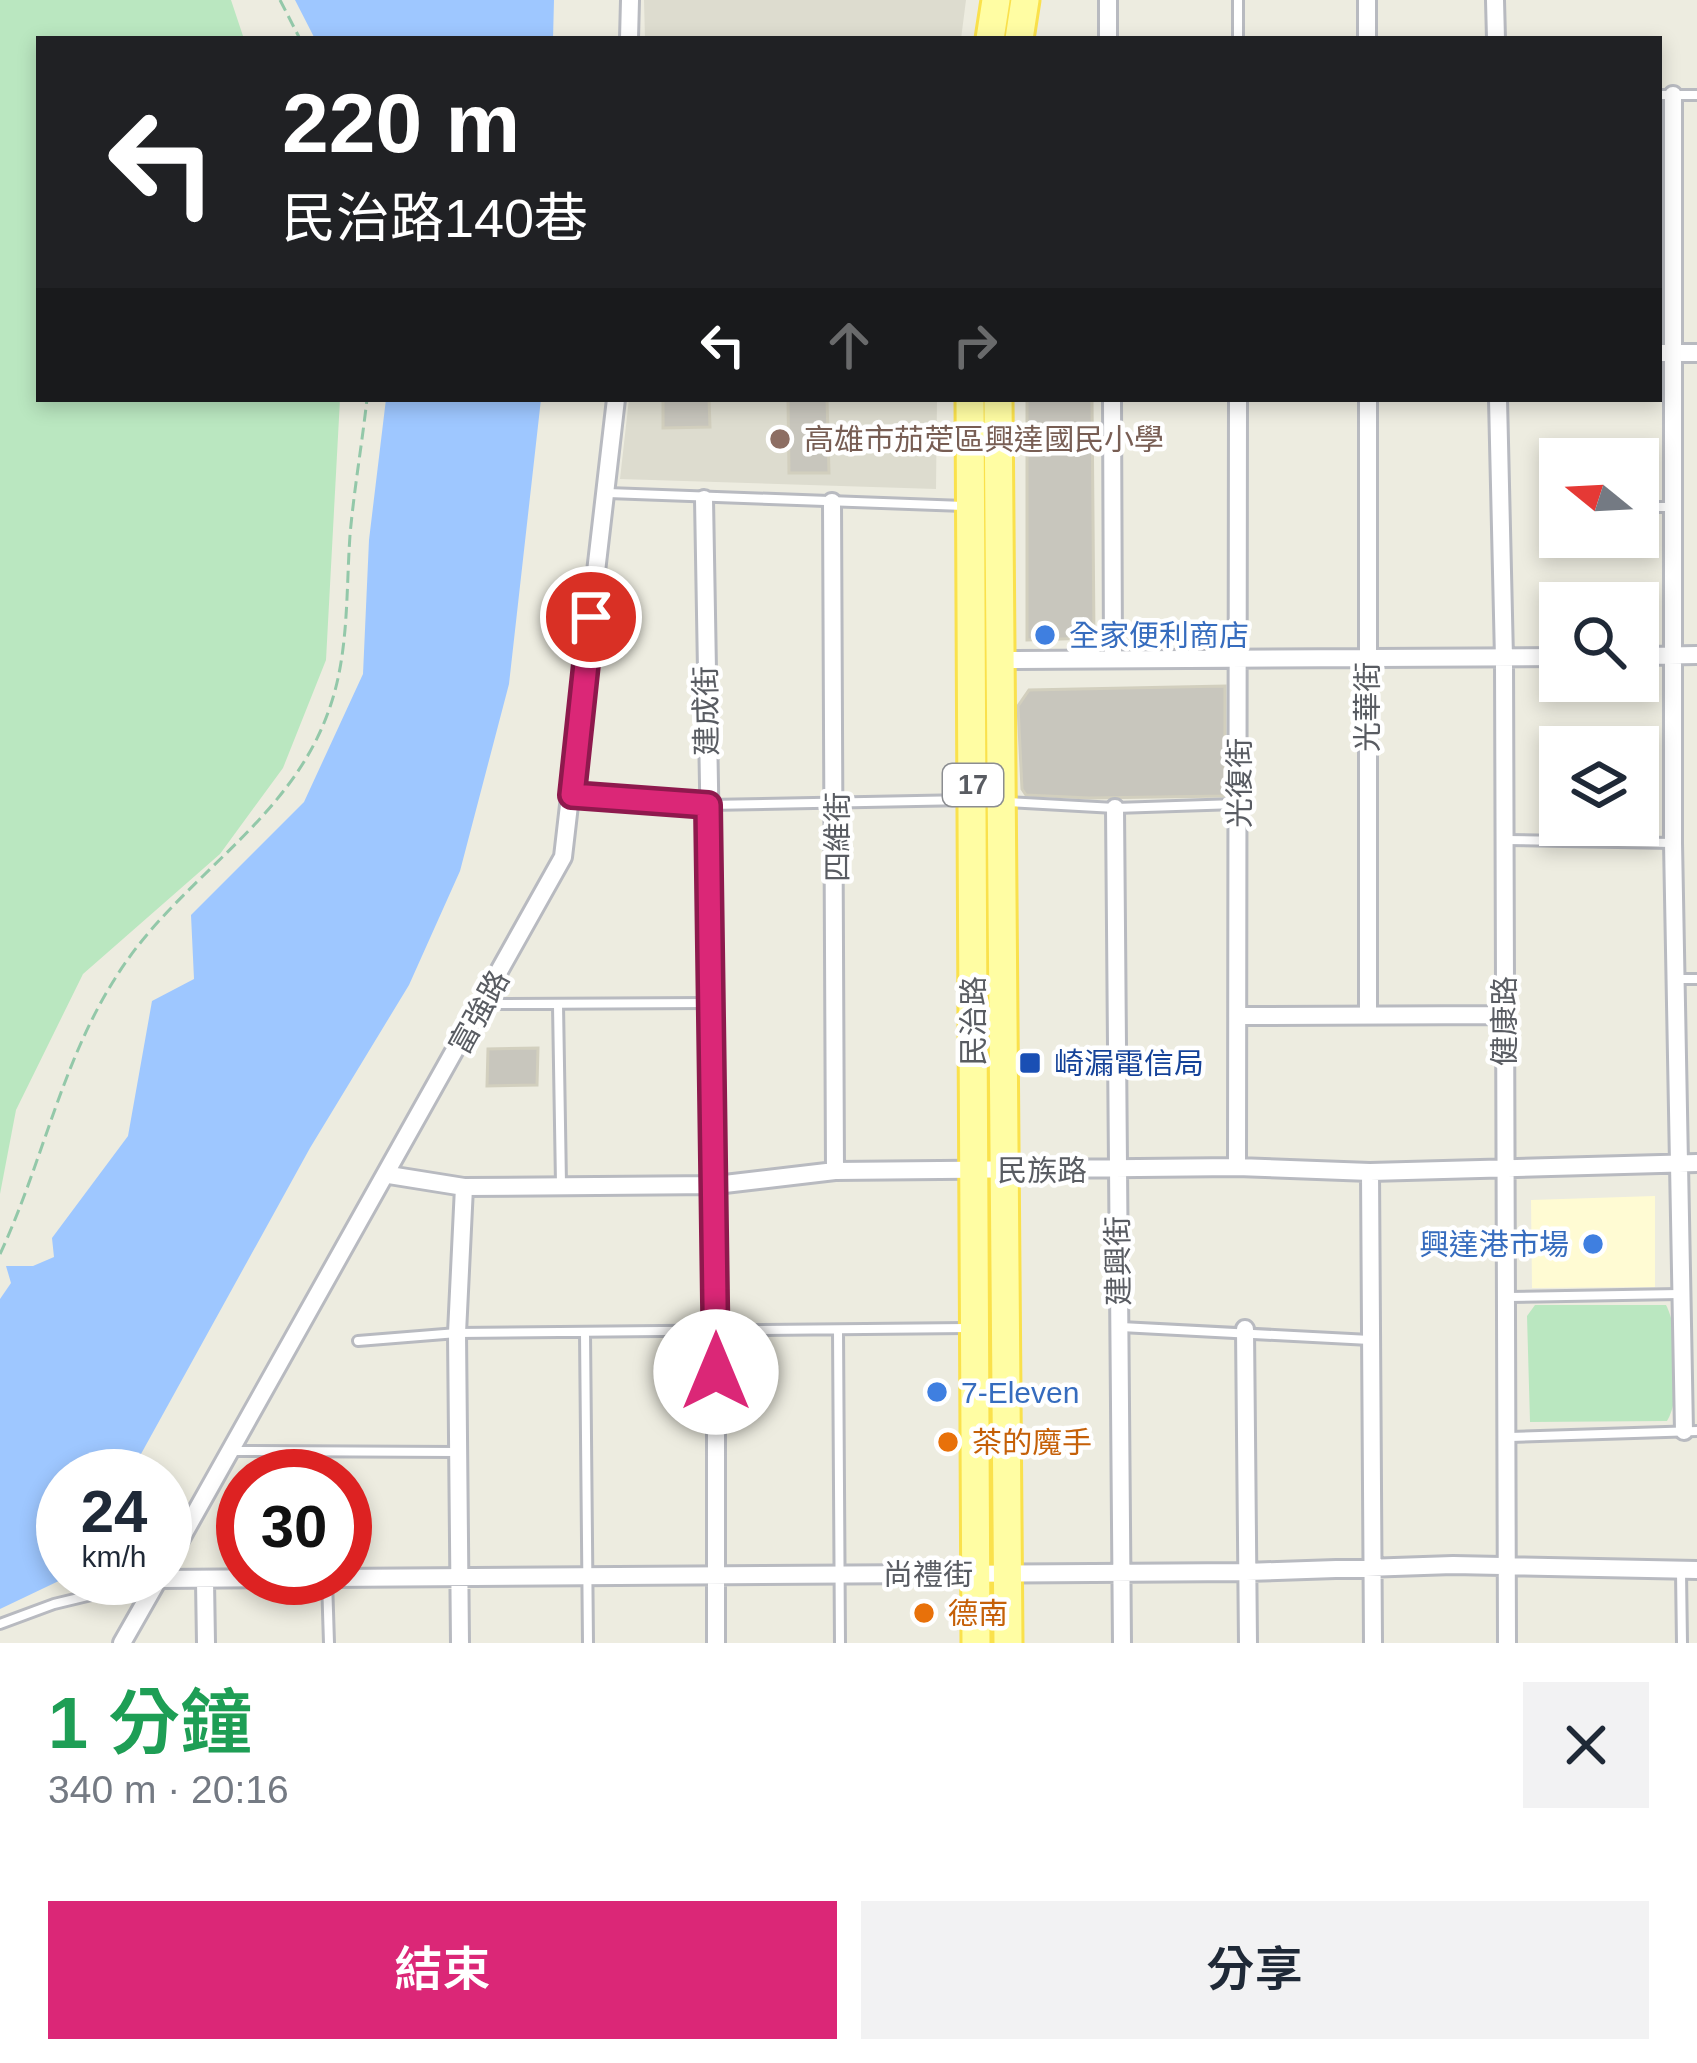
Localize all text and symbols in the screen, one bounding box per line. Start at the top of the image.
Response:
text: 220 m [282,76,520,170]
icon: left [84,84,240,240]
text: 民治路140巷 [282,188,588,248]
icon: left [690,312,756,378]
icon: ahead [816,312,882,378]
icon: right [942,312,1008,378]
place label: 高雄市茄萣區興達國民小學 [804,423,1164,456]
marker: 高雄市茄萣區興達國民小學 [767,426,793,452]
north arrow [1539,438,1659,558]
map controls [1539,438,1659,846]
pin [540,566,642,668]
button: search [1539,582,1659,702]
icon: arrive [558,584,624,650]
place label: 全家便利商店 [1069,619,1249,652]
marker: 全家便利商店 [1032,622,1058,648]
street label: 光華街 [1351,662,1384,752]
street label: 建成街 [689,666,723,756]
button: layers [1539,726,1659,846]
street label: 光復街 [1223,738,1256,828]
road number: 17 [943,764,1003,806]
street label: 四維街 [821,792,854,882]
street label: 富強路 [443,965,515,1059]
street label: 民治路 [957,976,990,1066]
street label: 健康路 [1488,976,1521,1066]
place label: 崎漏電信局 [1054,1047,1204,1080]
marker: 崎漏電信局 [1017,1050,1043,1076]
street label: 民族路 [997,1154,1087,1187]
street label: 建興街 [1101,1216,1135,1306]
place label: 興達港市場 [1419,1228,1569,1261]
marker: 興達港市場 [1580,1231,1606,1257]
position arrow [653,1309,779,1435]
place label: 7-Eleven [961,1376,1079,1409]
marker: 7-Eleven [924,1379,950,1405]
place label: 茶的魔手 [972,1426,1092,1459]
marker: 茶的魔手 [935,1429,961,1455]
speed limit sign: 30 [216,1449,372,1605]
text: 24 [81,1478,147,1545]
text: km/h [81,1540,147,1573]
street label: 尚禮街 [883,1558,973,1591]
place label: 德南 [948,1597,1008,1630]
marker: 德南 [911,1600,937,1626]
button: close [1523,1682,1649,1808]
text: 1 分鐘 [48,1683,252,1763]
text: 340 m · 20:16 [48,1768,289,1811]
button: 結束 [48,1901,837,2039]
button: 分享 [861,1901,1649,2039]

